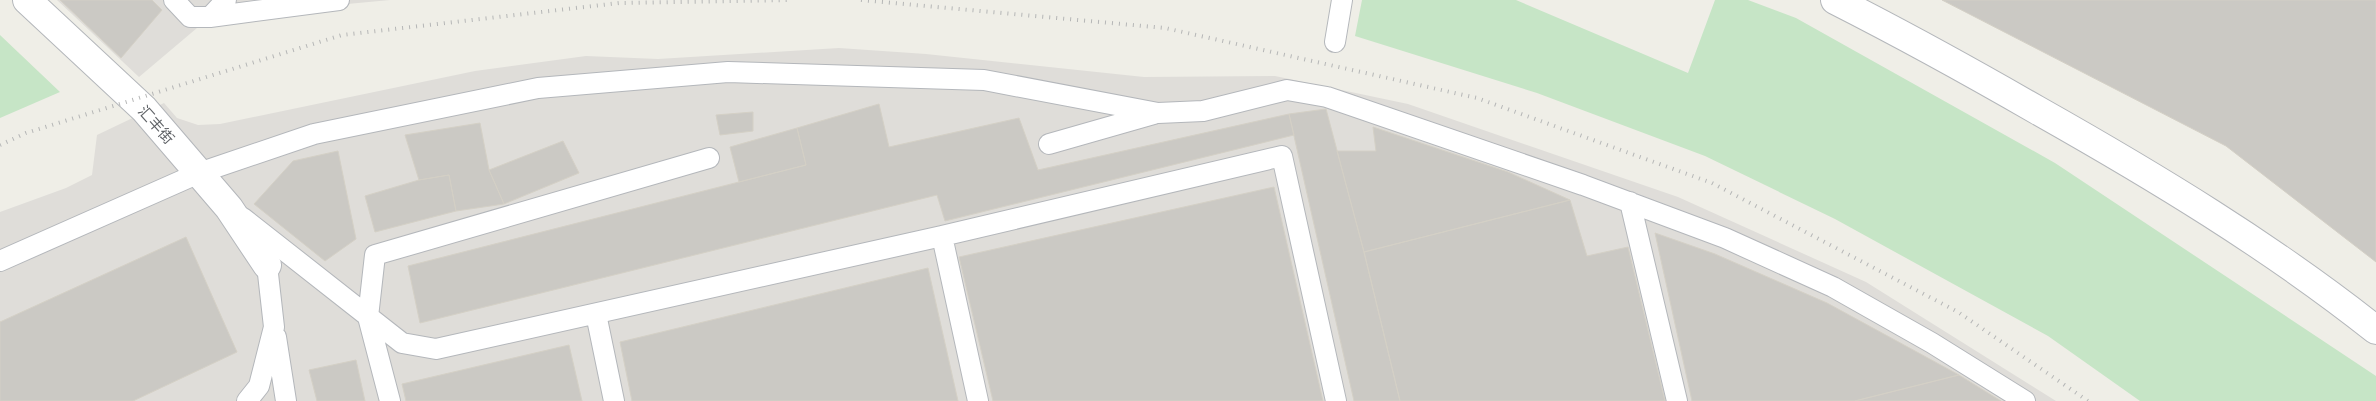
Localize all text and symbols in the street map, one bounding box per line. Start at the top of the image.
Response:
street label: 汇丰街 [134,102,178,148]

